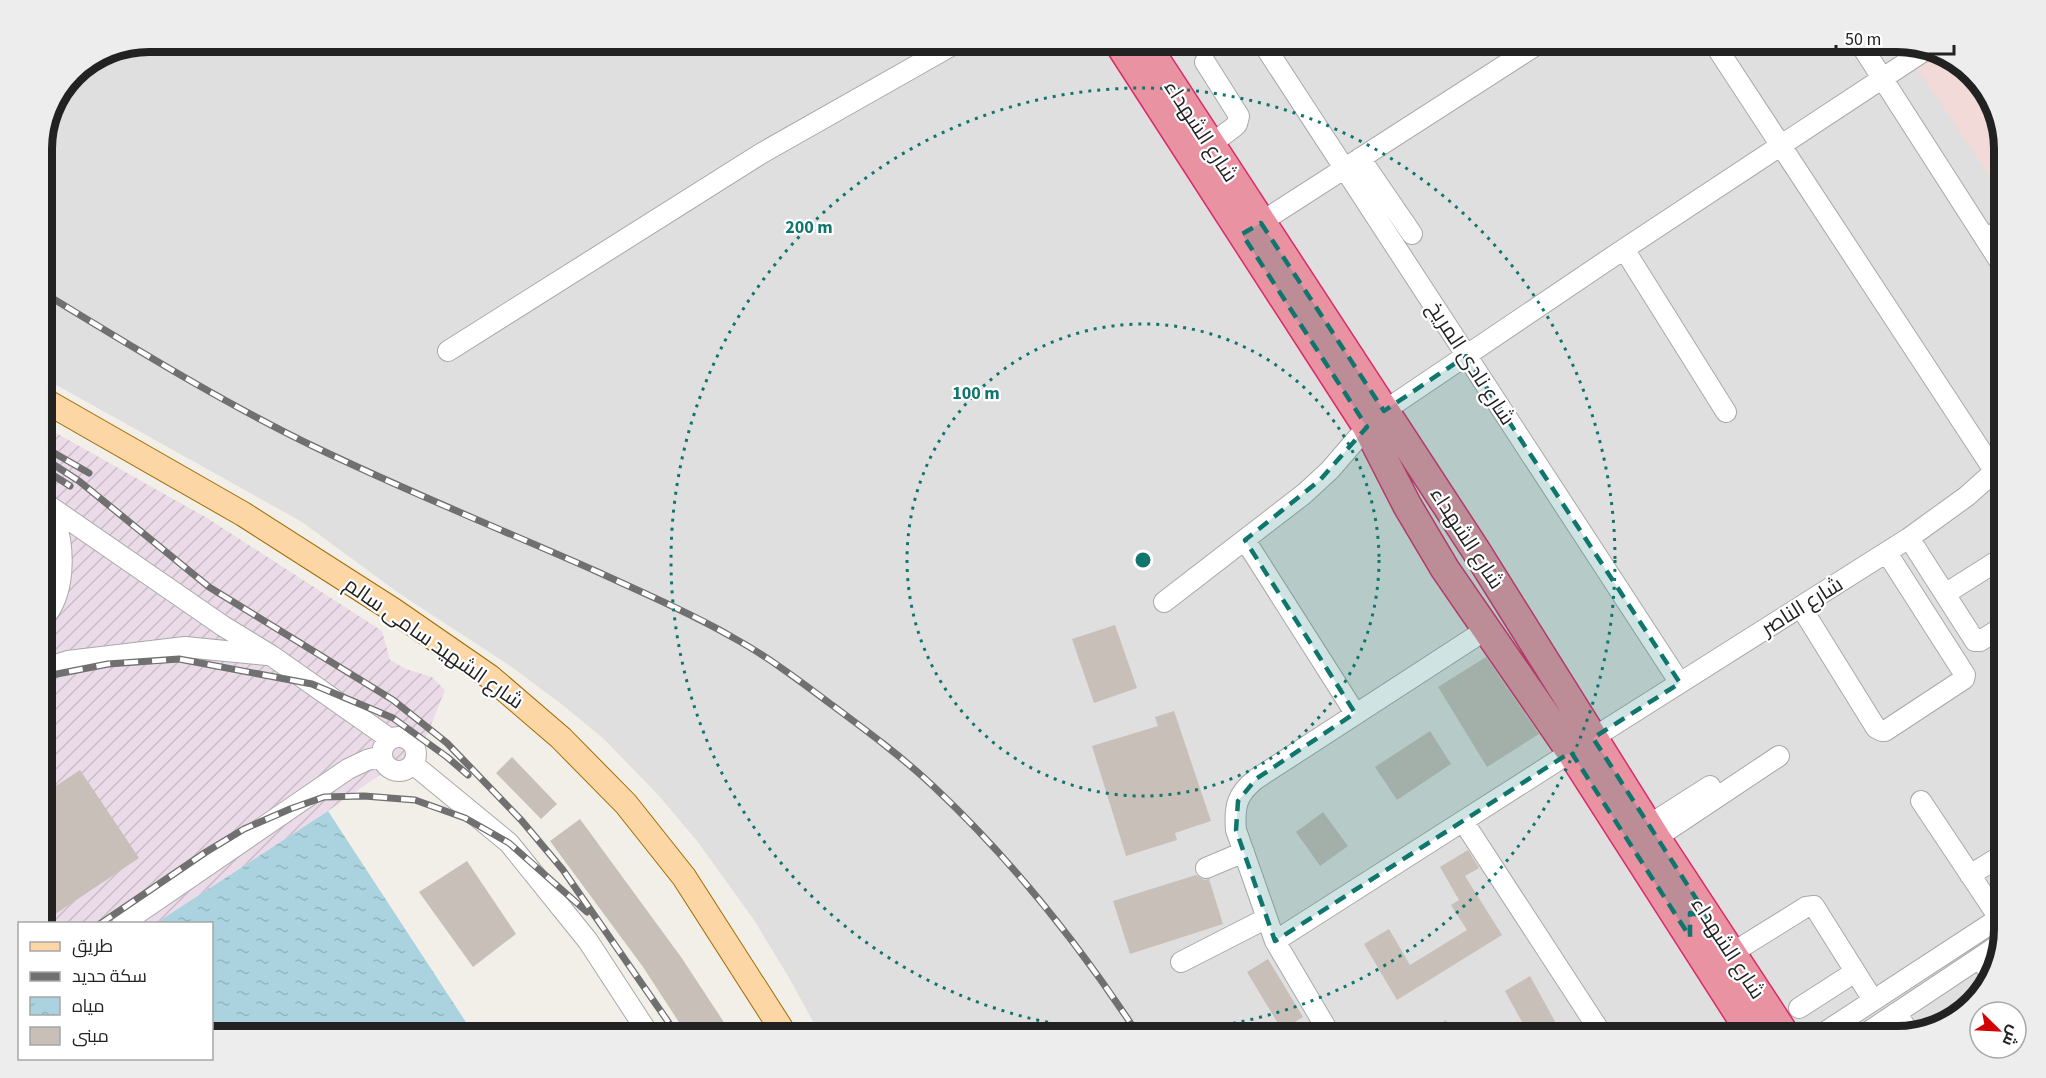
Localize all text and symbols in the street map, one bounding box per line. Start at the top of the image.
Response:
scale bar [1836,18,1954,56]
text: 50 m [1845,27,1881,52]
street label: شارع الشهداء [1157,74,1245,188]
text: 200 m [785,215,833,240]
street label: شارع نادى المريخ [1420,295,1522,431]
text: 100 m [952,381,1000,406]
street label: شارع الشهداء [1423,481,1511,595]
centre of rings [1133,550,1153,570]
street label: شارع الناصر [1754,569,1849,643]
street label: شارع الشهيد سامى سالم [338,570,530,716]
street label: شارع الشهداء [1684,891,1772,1005]
legend [18,922,213,1060]
text: طريق [72,934,113,959]
text: سكة حديد [72,964,147,989]
text: مياه [72,994,105,1019]
north arrow [1968,1000,2028,1060]
text: ش [1997,1022,2025,1050]
text: مبنى [72,1024,109,1049]

